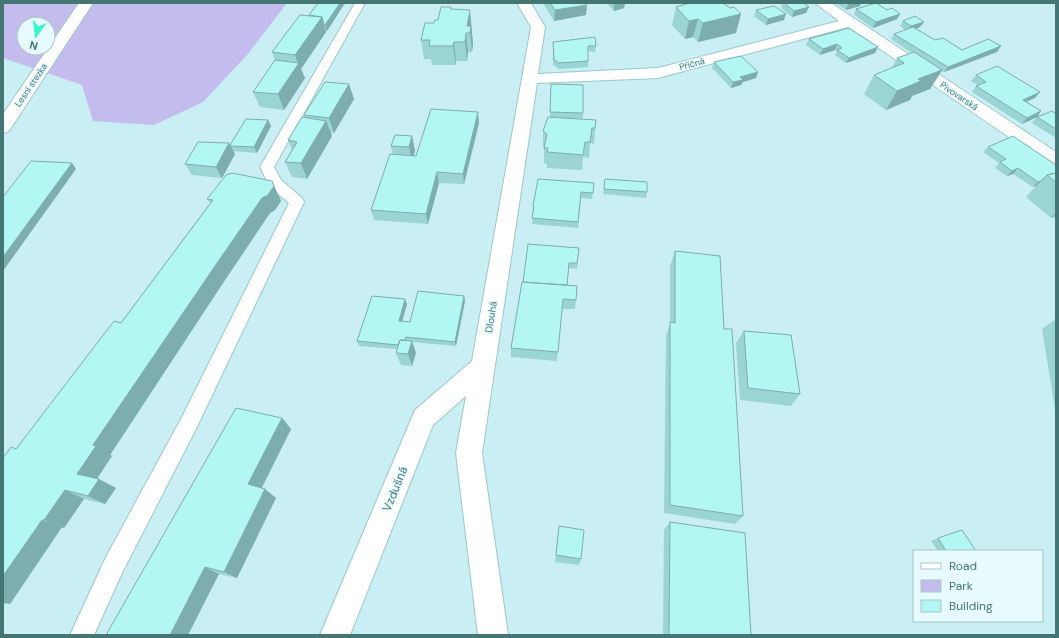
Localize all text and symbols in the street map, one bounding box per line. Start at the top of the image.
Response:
north arrow [16,16,56,56]
text: N [28,38,39,53]
street label: Příčná [678,55,706,73]
street label: Lesní stezka [12,61,50,109]
street label: Pivovarská [938,79,981,113]
street label: Dlouhá [482,300,500,334]
street label: Vzdušná [379,464,411,514]
legend [913,550,1043,622]
text: Road [949,558,977,574]
text: Park [949,578,973,594]
text: Building [949,598,993,614]

